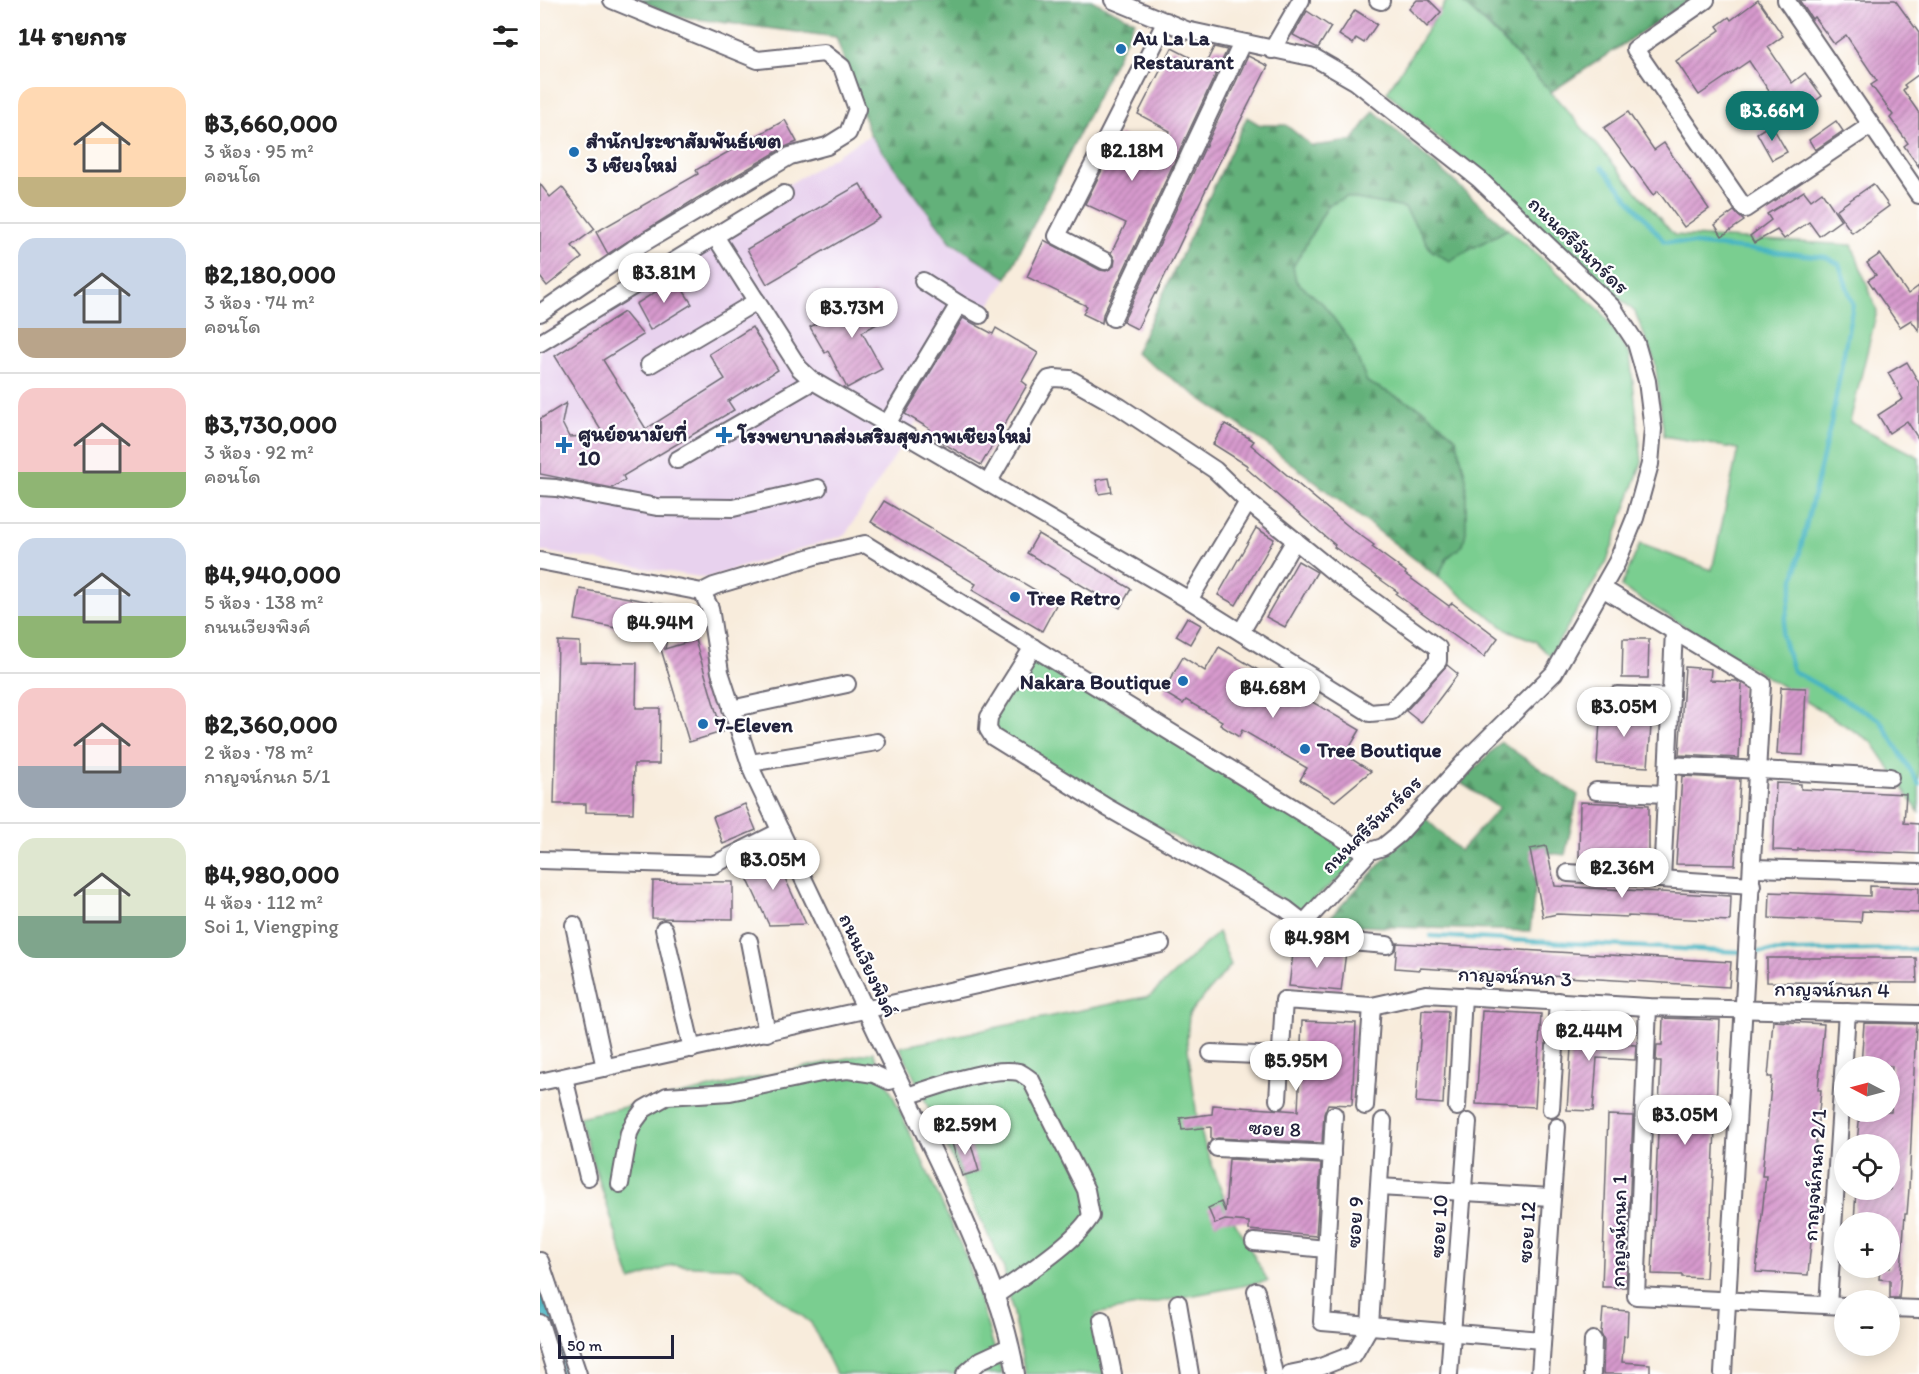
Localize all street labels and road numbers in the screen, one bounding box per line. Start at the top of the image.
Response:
street label: ถนนศรีจันทร์ดร [1523,191,1635,300]
street label: ถนนศรีจันทร์ดร [1315,769,1427,878]
street label: ถนนเวียงพิงค์ [834,909,904,1021]
street label: กาญจน์กนก 3 [1457,961,1573,991]
street label: กาญจน์กนก 4 [1774,975,1890,1003]
street label: กาญจน์กนก 2/1 [1797,1108,1831,1242]
street label: ซอย 8 [1248,1114,1302,1142]
street label: กาญจน์กนก 1 [1605,1174,1631,1288]
street label: ซอย 10 [1423,1193,1453,1259]
street label: ซอย 9 [1340,1195,1368,1249]
street label: ซอย 12 [1511,1200,1541,1264]

